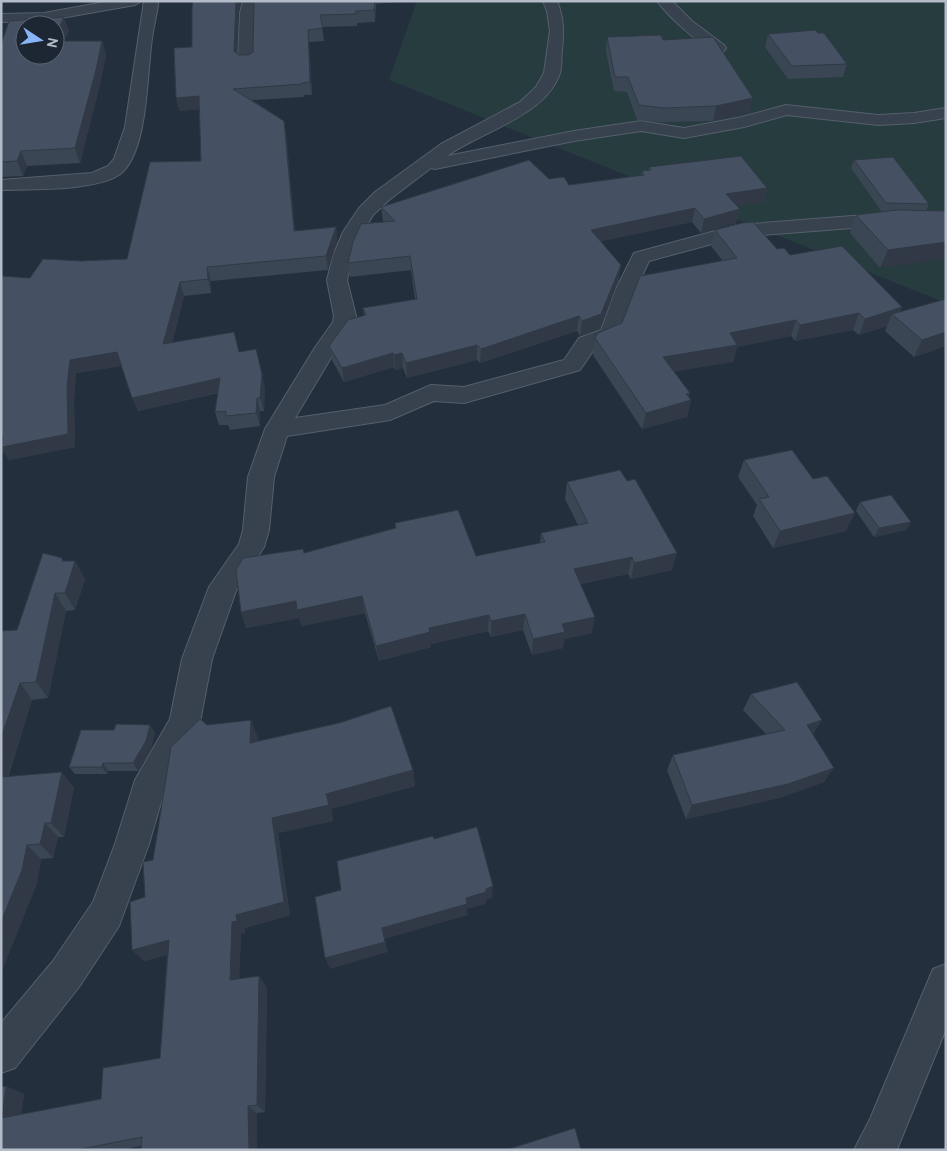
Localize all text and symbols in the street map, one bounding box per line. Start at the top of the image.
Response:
north arrow [15,15,65,65]
text: N [42,36,61,49]

